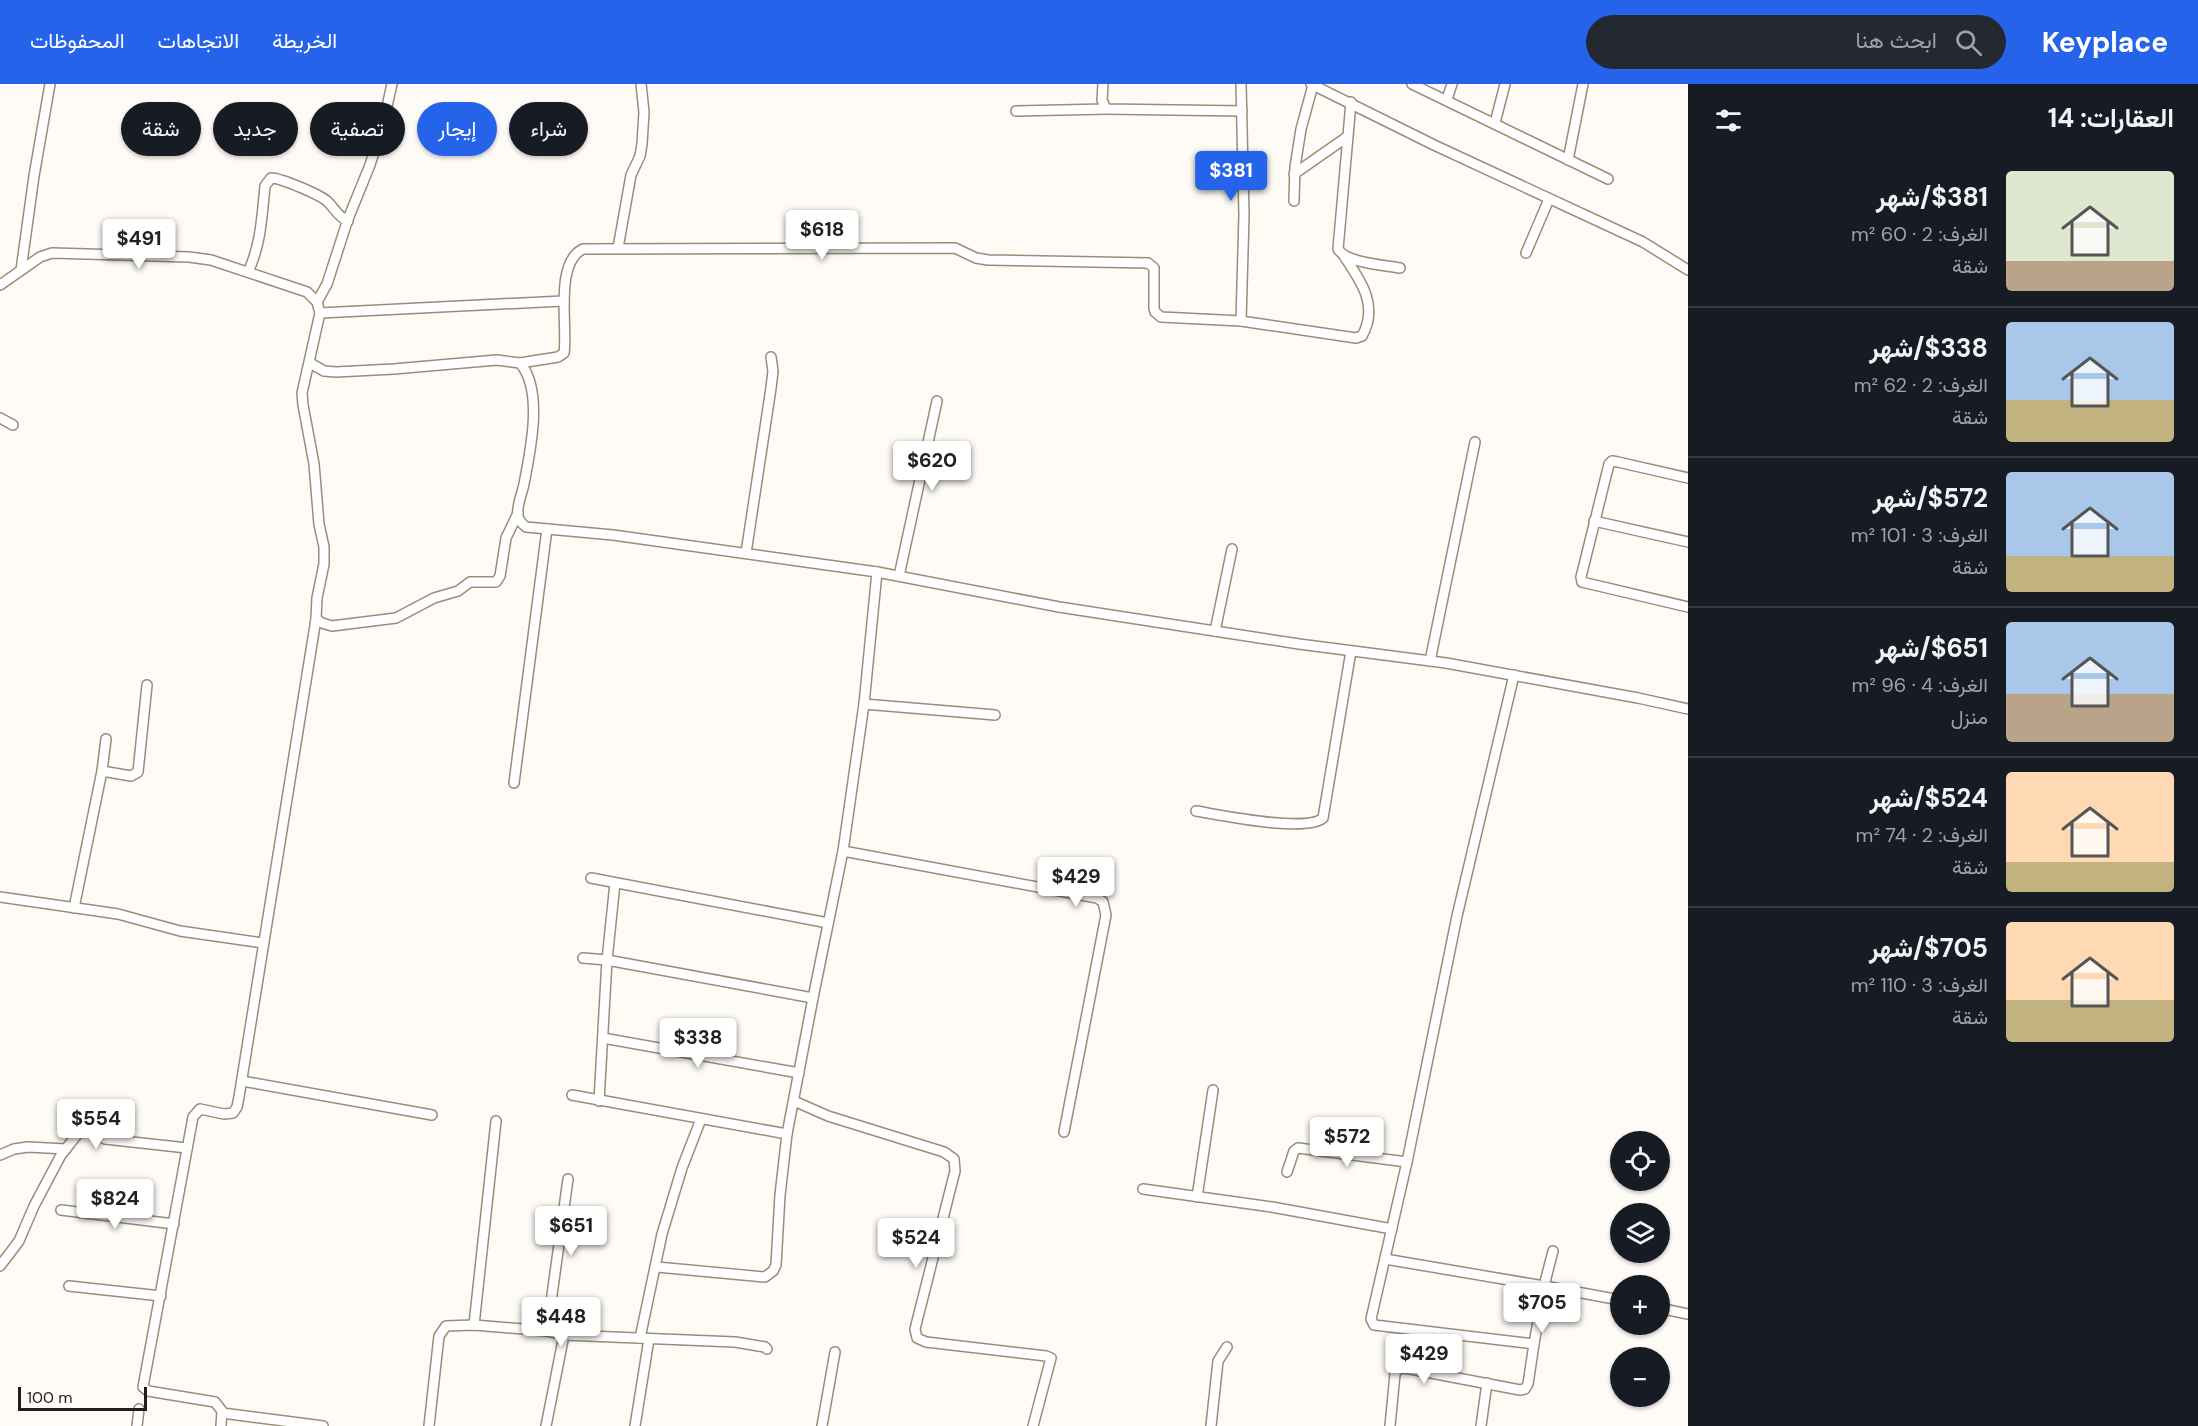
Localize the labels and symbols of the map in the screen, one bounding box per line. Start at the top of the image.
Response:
pin: $381 [1195,151,1267,202]
pin: $618 [786,210,858,261]
pin: $491 [103,219,175,270]
pin: $620 [896,441,968,492]
pin: $429 [1040,857,1112,908]
pin: $338 [662,1018,734,1069]
pin: $554 [60,1099,132,1150]
pin: $572 [1311,1117,1383,1168]
pin: $824 [79,1179,151,1230]
pin: $651 [535,1206,607,1257]
pin: $524 [880,1218,952,1269]
pin: $705 [1506,1283,1578,1334]
pin: $448 [525,1297,597,1348]
pin: $429 [1388,1334,1460,1385]
scale bar [18,1384,147,1412]

